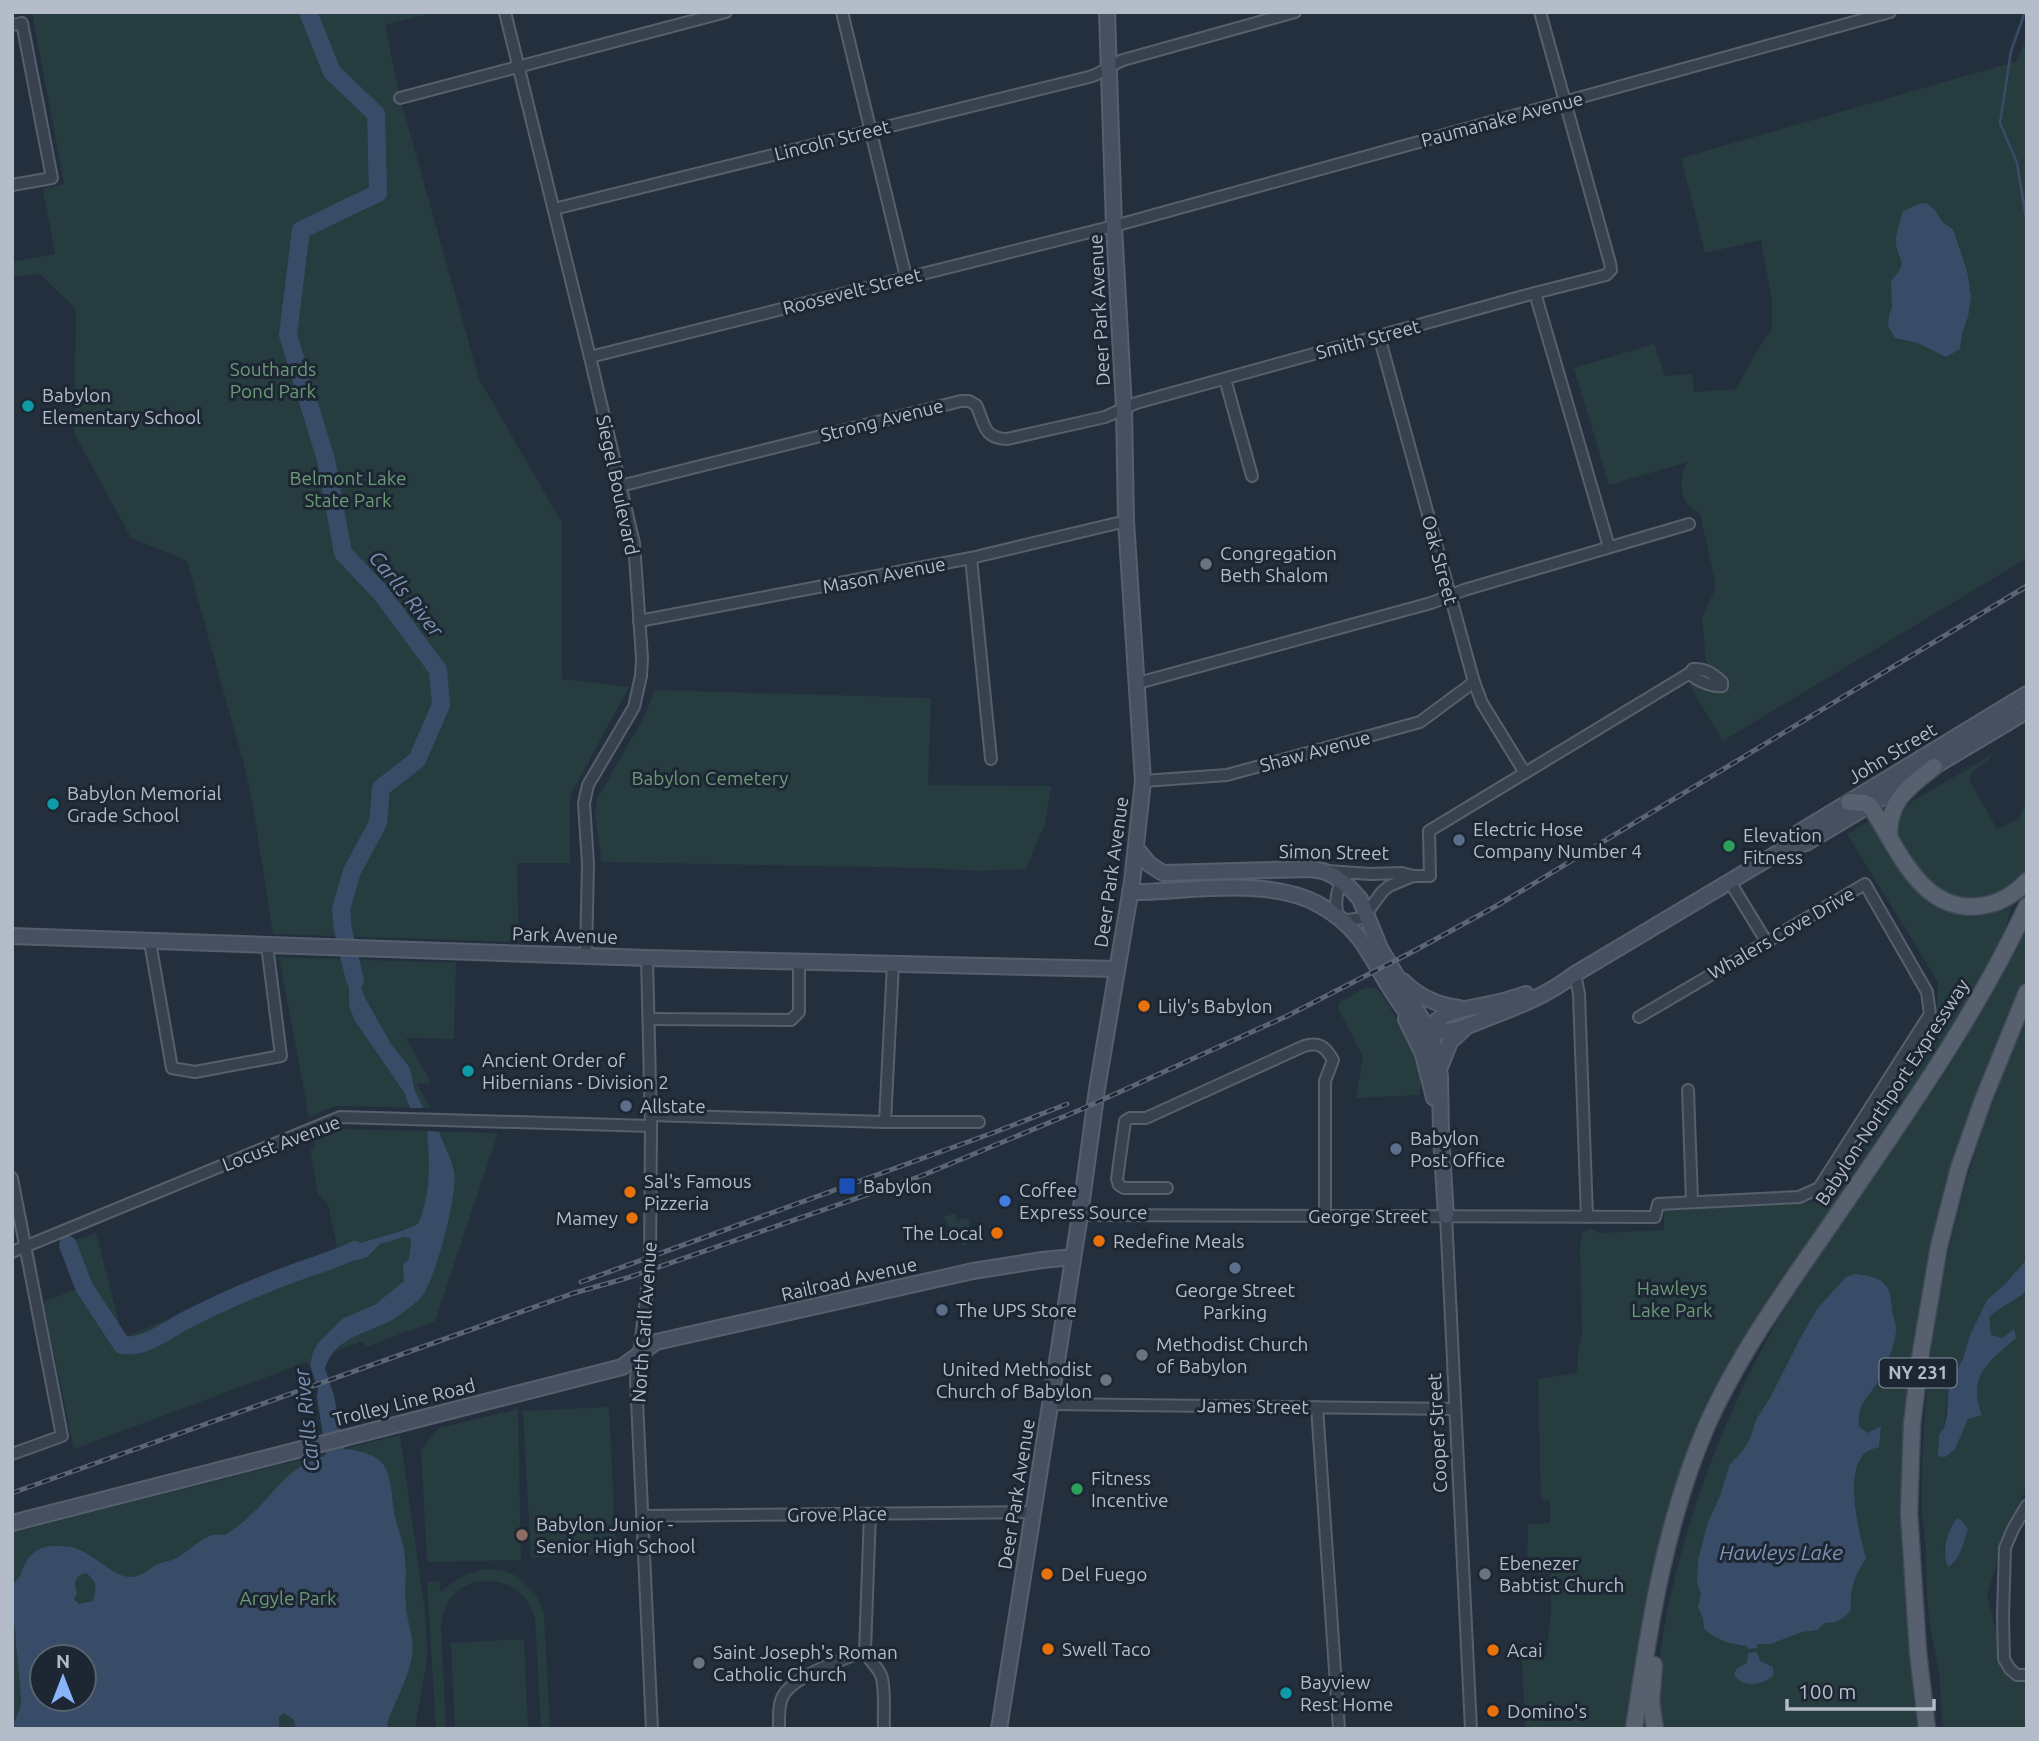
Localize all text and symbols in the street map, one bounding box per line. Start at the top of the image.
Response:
street label: Paumanake Avenue [1419,87,1585,151]
street label: Lincoln Street [772,115,893,165]
street label: Deer Park Avenue [1084,233,1114,387]
street label: Roosevelt Street [780,263,924,319]
street label: Smith Street [1314,314,1423,363]
park label: Southards Pond Park [230,358,317,402]
place label: Babylon Elementary School [42,384,201,428]
street label: Strong Avenue [818,394,946,446]
marker: Babylon Elementary School [20,398,36,414]
street label: Siegel Boulevard [592,413,644,557]
park label: Belmont Lake State Park [290,467,406,511]
street label: Oak Street [1418,513,1463,608]
place label: Congregation Beth Shalom [1220,542,1337,586]
water label: Carlls River [365,545,449,642]
street label: Mason Avenue [821,552,947,598]
marker: Congregation Beth Shalom [1198,556,1214,572]
street label: John Street [1844,718,1941,788]
street label: Shaw Avenue [1257,726,1373,776]
park label: Babylon Cemetery [631,767,789,789]
place label: Babylon Memorial Grade School [67,782,221,826]
street label: Deer Park Avenue [1090,795,1132,949]
marker: Babylon Memorial Grade School [45,796,61,812]
place label: Electric Hose Company Number 4 [1473,818,1642,862]
place label: Elevation Fitness [1743,824,1822,868]
marker: Electric Hose Company Number 4 [1451,832,1467,848]
marker: Elevation Fitness [1721,838,1737,854]
street label: Simon Street [1279,840,1390,864]
street label: Whalers Cove Drive [1704,882,1858,984]
street label: Park Avenue [512,922,618,948]
street label: Babylon-Northport Expressway [1811,975,1973,1209]
place label: Lily's Babylon [1158,995,1273,1017]
marker: Lily's Babylon [1136,998,1152,1014]
place label: Ancient Order of Hibernians - Division 2 [482,1049,669,1093]
marker: Ancient Order of Hibernians - Division 2 [460,1063,476,1079]
place label: Allstate [640,1095,706,1117]
marker: Allstate [618,1098,634,1114]
street label: Locust Avenue [219,1110,343,1176]
place label: Babylon Post Office [1410,1127,1505,1171]
marker: Babylon Post Office [1388,1141,1404,1157]
place label: Sal's Famous Pizzeria [644,1170,752,1214]
place label: Babylon [863,1175,932,1197]
marker: Babylon [837,1176,857,1196]
place label: Coffee Express Source [1019,1179,1147,1223]
marker: Sal's Famous Pizzeria [622,1184,638,1200]
marker: Coffee Express Source [997,1193,1013,1209]
street label: George Street [1308,1205,1429,1227]
place label: Mamey [556,1207,618,1229]
marker: Mamey [624,1210,640,1226]
place label: The Local [902,1222,983,1244]
marker: The Local [989,1225,1005,1241]
place label: Redefine Meals [1113,1230,1244,1252]
marker: Redefine Meals [1091,1233,1107,1249]
street label: North Carll Avenue [627,1241,661,1403]
street label: Railroad Avenue [779,1253,919,1305]
marker: George Street Parking [1227,1260,1243,1276]
park label: Hawleys Lake Park [1631,1277,1713,1321]
place label: George Street Parking [1175,1279,1296,1323]
place label: The UPS Store [956,1299,1077,1321]
marker: The UPS Store [934,1302,950,1318]
place label: Methodist Church of Babylon [1156,1333,1308,1377]
marker: Methodist Church of Babylon [1134,1347,1150,1363]
place label: United Methodist Church of Babylon [936,1358,1093,1402]
road number: NY 231 [1880,1358,1956,1388]
water label: Carlls River [289,1366,323,1473]
marker: United Methodist Church of Babylon [1098,1372,1114,1388]
street label: Cooper Street [1423,1372,1451,1494]
street label: Trolley Line Road [331,1374,477,1430]
street label: James Street [1197,1394,1310,1418]
street label: Deer Park Avenue [993,1417,1039,1571]
place label: Fitness Incentive [1091,1467,1169,1511]
marker: Fitness Incentive [1069,1481,1085,1497]
street label: Grove Place [787,1502,887,1526]
place label: Babylon Junior - Senior High School [536,1513,695,1557]
marker: Babylon Junior - Senior High School [514,1527,530,1543]
water label: Hawleys Lake [1719,1540,1843,1564]
place label: Ebenezer Babtist Church [1499,1552,1624,1596]
place label: Del Fuego [1061,1563,1147,1585]
marker: Del Fuego [1039,1566,1055,1582]
marker: Ebenezer Babtist Church [1477,1566,1493,1582]
park label: Argyle Park [239,1587,337,1609]
place label: Swell Taco [1062,1638,1151,1660]
place label: Acai [1507,1639,1543,1661]
place label: Saint Joseph's Roman Catholic Church [713,1641,898,1685]
marker: Swell Taco [1040,1641,1056,1657]
marker: Acai [1485,1642,1501,1658]
north arrow [28,1643,98,1713]
text: N [56,1650,70,1672]
marker: Saint Joseph's Roman Catholic Church [691,1655,707,1671]
scale bar [1787,1668,1934,1712]
place label: Bayview Rest Home [1300,1671,1394,1715]
text: 100 m [1798,1679,1856,1703]
marker: Bayview Rest Home [1278,1685,1294,1701]
place label: Domino's [1507,1700,1587,1722]
marker: Domino's [1485,1703,1501,1719]

